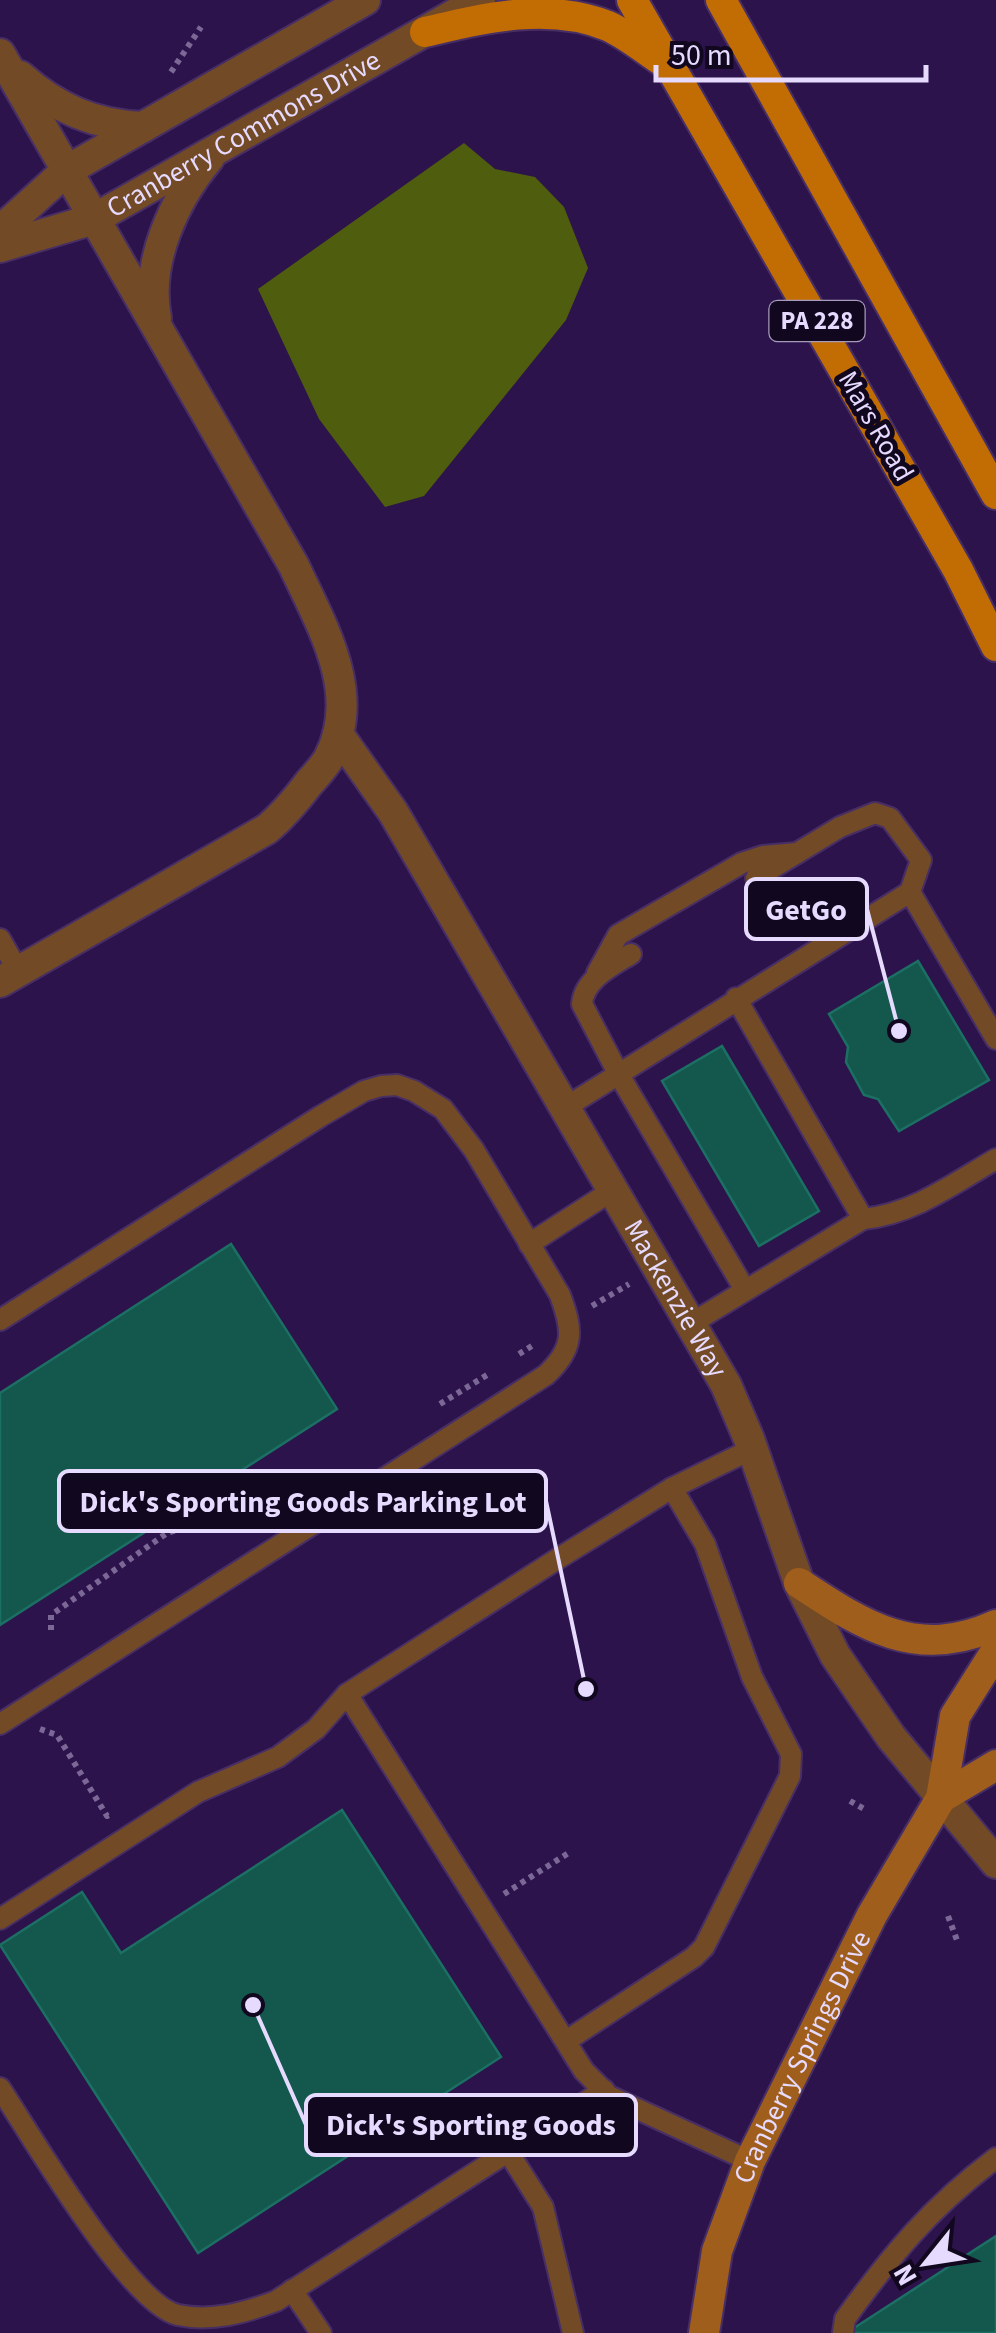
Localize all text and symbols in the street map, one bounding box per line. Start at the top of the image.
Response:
scale bar [656,20,926,82]
text: 50 m [671,34,732,77]
street label: Cranberry Commons Drive [99,41,388,228]
road number: PA 228 [770,301,864,341]
street label: Mars Road [828,363,924,489]
callout: GetGo [746,879,867,939]
text: GetGo [765,889,847,932]
street label: Mackenzie Way [614,1212,737,1385]
callout: Dick's Sporting Goods Parking Lot [59,1471,546,1531]
text: Dick's Sporting Goods Parking Lot [80,1481,527,1524]
street label: Cranberry Springs Drive [723,1924,881,2189]
callout: Dick's Sporting Goods [306,2095,636,2155]
text: Dick's Sporting Goods [326,2104,616,2147]
north arrow [876,2213,976,2313]
text: N [883,2257,927,2293]

